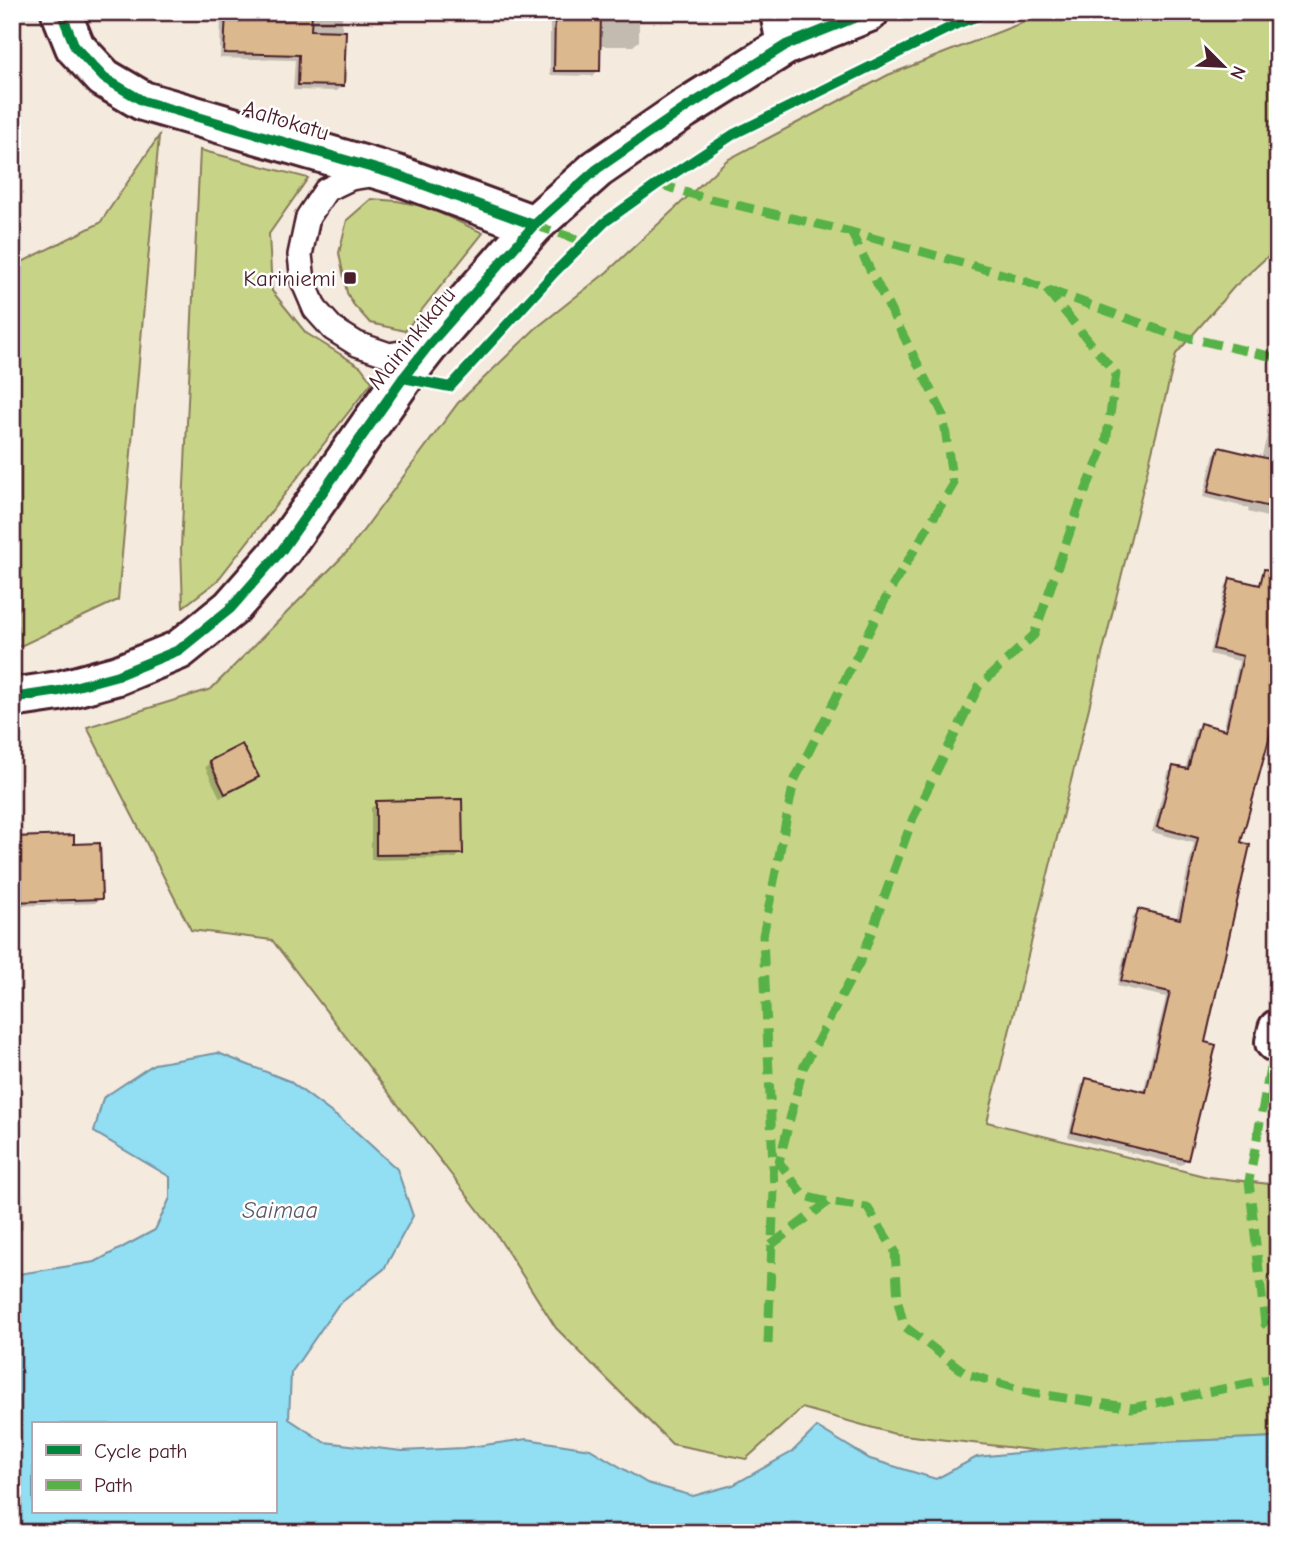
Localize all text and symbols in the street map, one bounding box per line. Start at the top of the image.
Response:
north arrow [1188,32,1258,102]
text: N [1225,62,1250,83]
street label: Aaltokatu [239,95,332,146]
place label: Kariniemi [243,265,336,292]
marker: Kariniemi [342,270,358,286]
street label: Maininkikatu [362,282,461,395]
water label: Saimaa [242,1196,318,1224]
legend [32,1422,276,1514]
text: Cycle path [94,1439,187,1463]
text: Path [94,1473,133,1497]

